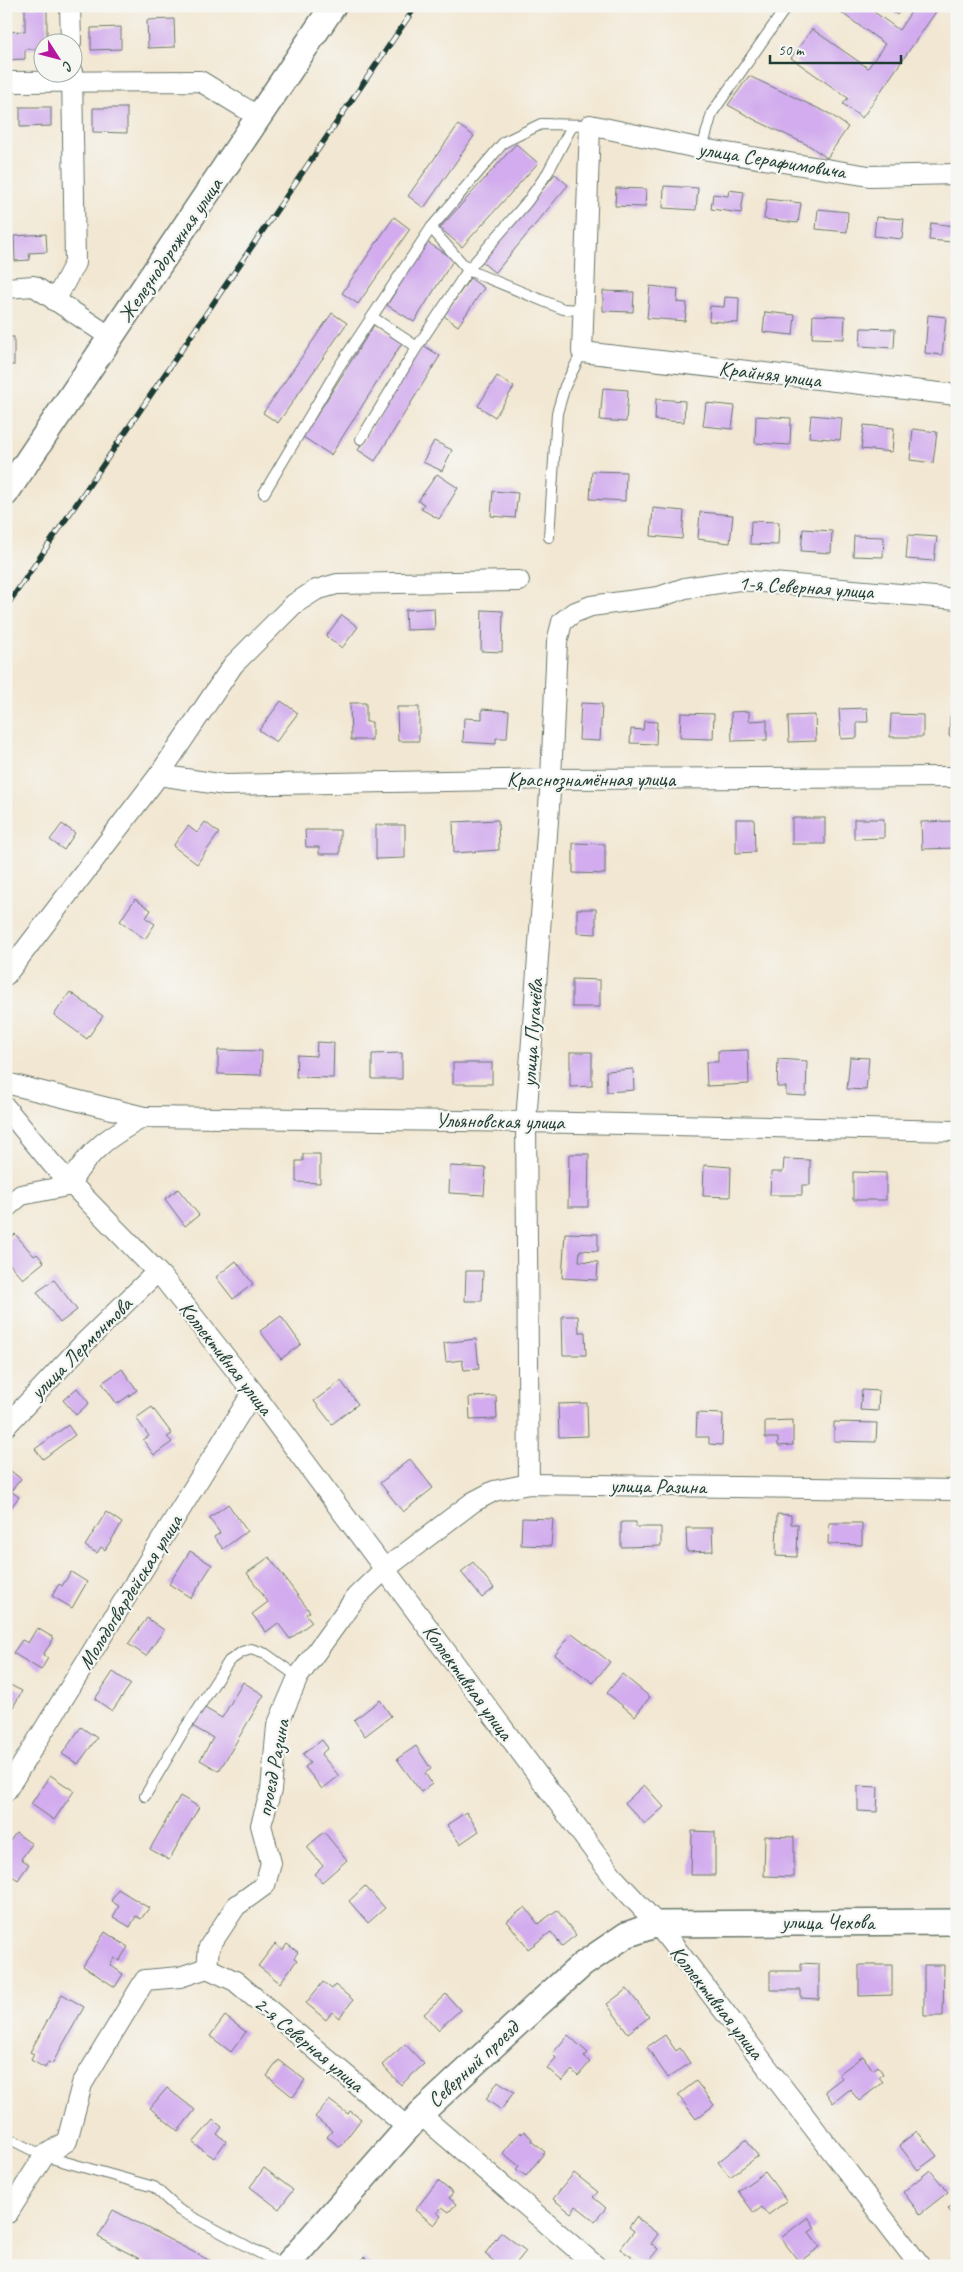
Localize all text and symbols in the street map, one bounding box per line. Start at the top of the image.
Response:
north arrow [32,32,82,82]
scale bar [770,32,902,64]
text: 50 m [778,41,805,60]
text: С [58,58,77,75]
street label: улица Серафимовича [695,135,850,185]
street label: Железнодорожная улица [112,171,229,327]
street label: Крайняя улица [718,355,824,393]
street label: 1-я Северная улица [738,569,876,605]
street label: Краснознамённая улица [507,766,677,793]
street label: улица Пугачёва [515,976,549,1090]
street label: Ульяновская улица [435,1107,566,1135]
street label: улица Лермонтова [23,1290,139,1406]
street label: Коллективная улица [174,1296,279,1421]
street label: улица Разина [608,1472,709,1500]
street label: Молодогвардейская улица [72,1509,189,1674]
street label: Коллективная улица [417,1619,520,1746]
street label: проезд Разина [251,1716,295,1819]
street label: улица Чехова [780,1909,877,1935]
street label: Коллективная улица [665,1940,770,2065]
street label: 2-я Северная улица [249,1991,370,2098]
street label: Северный проезд [422,2013,526,2113]

